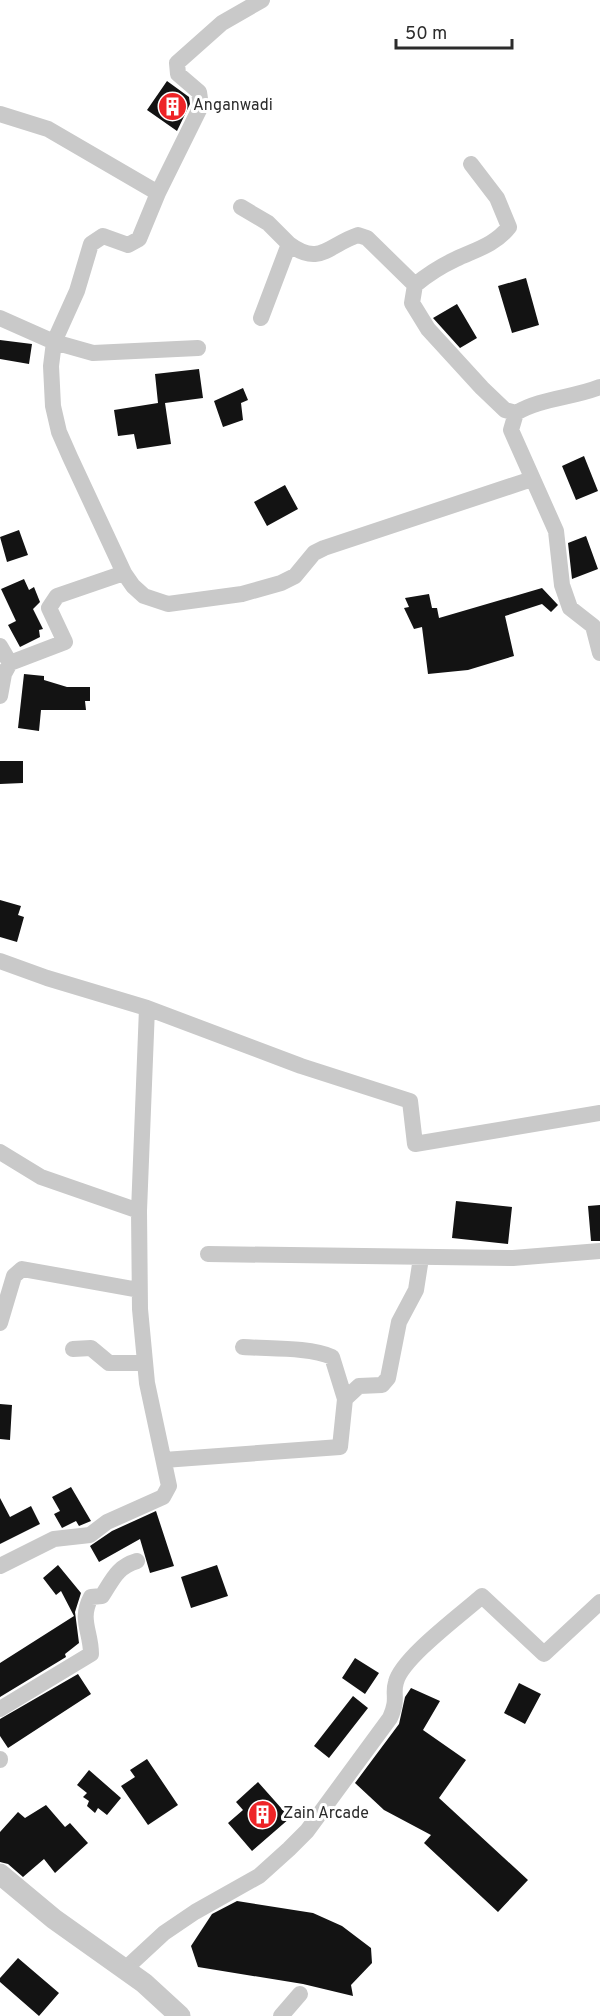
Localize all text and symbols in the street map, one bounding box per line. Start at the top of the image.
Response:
scale bar [396,12,512,50]
text: 50 m [405,23,447,46]
building icon: Anganwadi [156,90,188,122]
place label: Anganwadi [193,96,273,116]
building icon: Zain Arcade [246,1798,278,1830]
place label: Zain Arcade [283,1804,369,1824]

